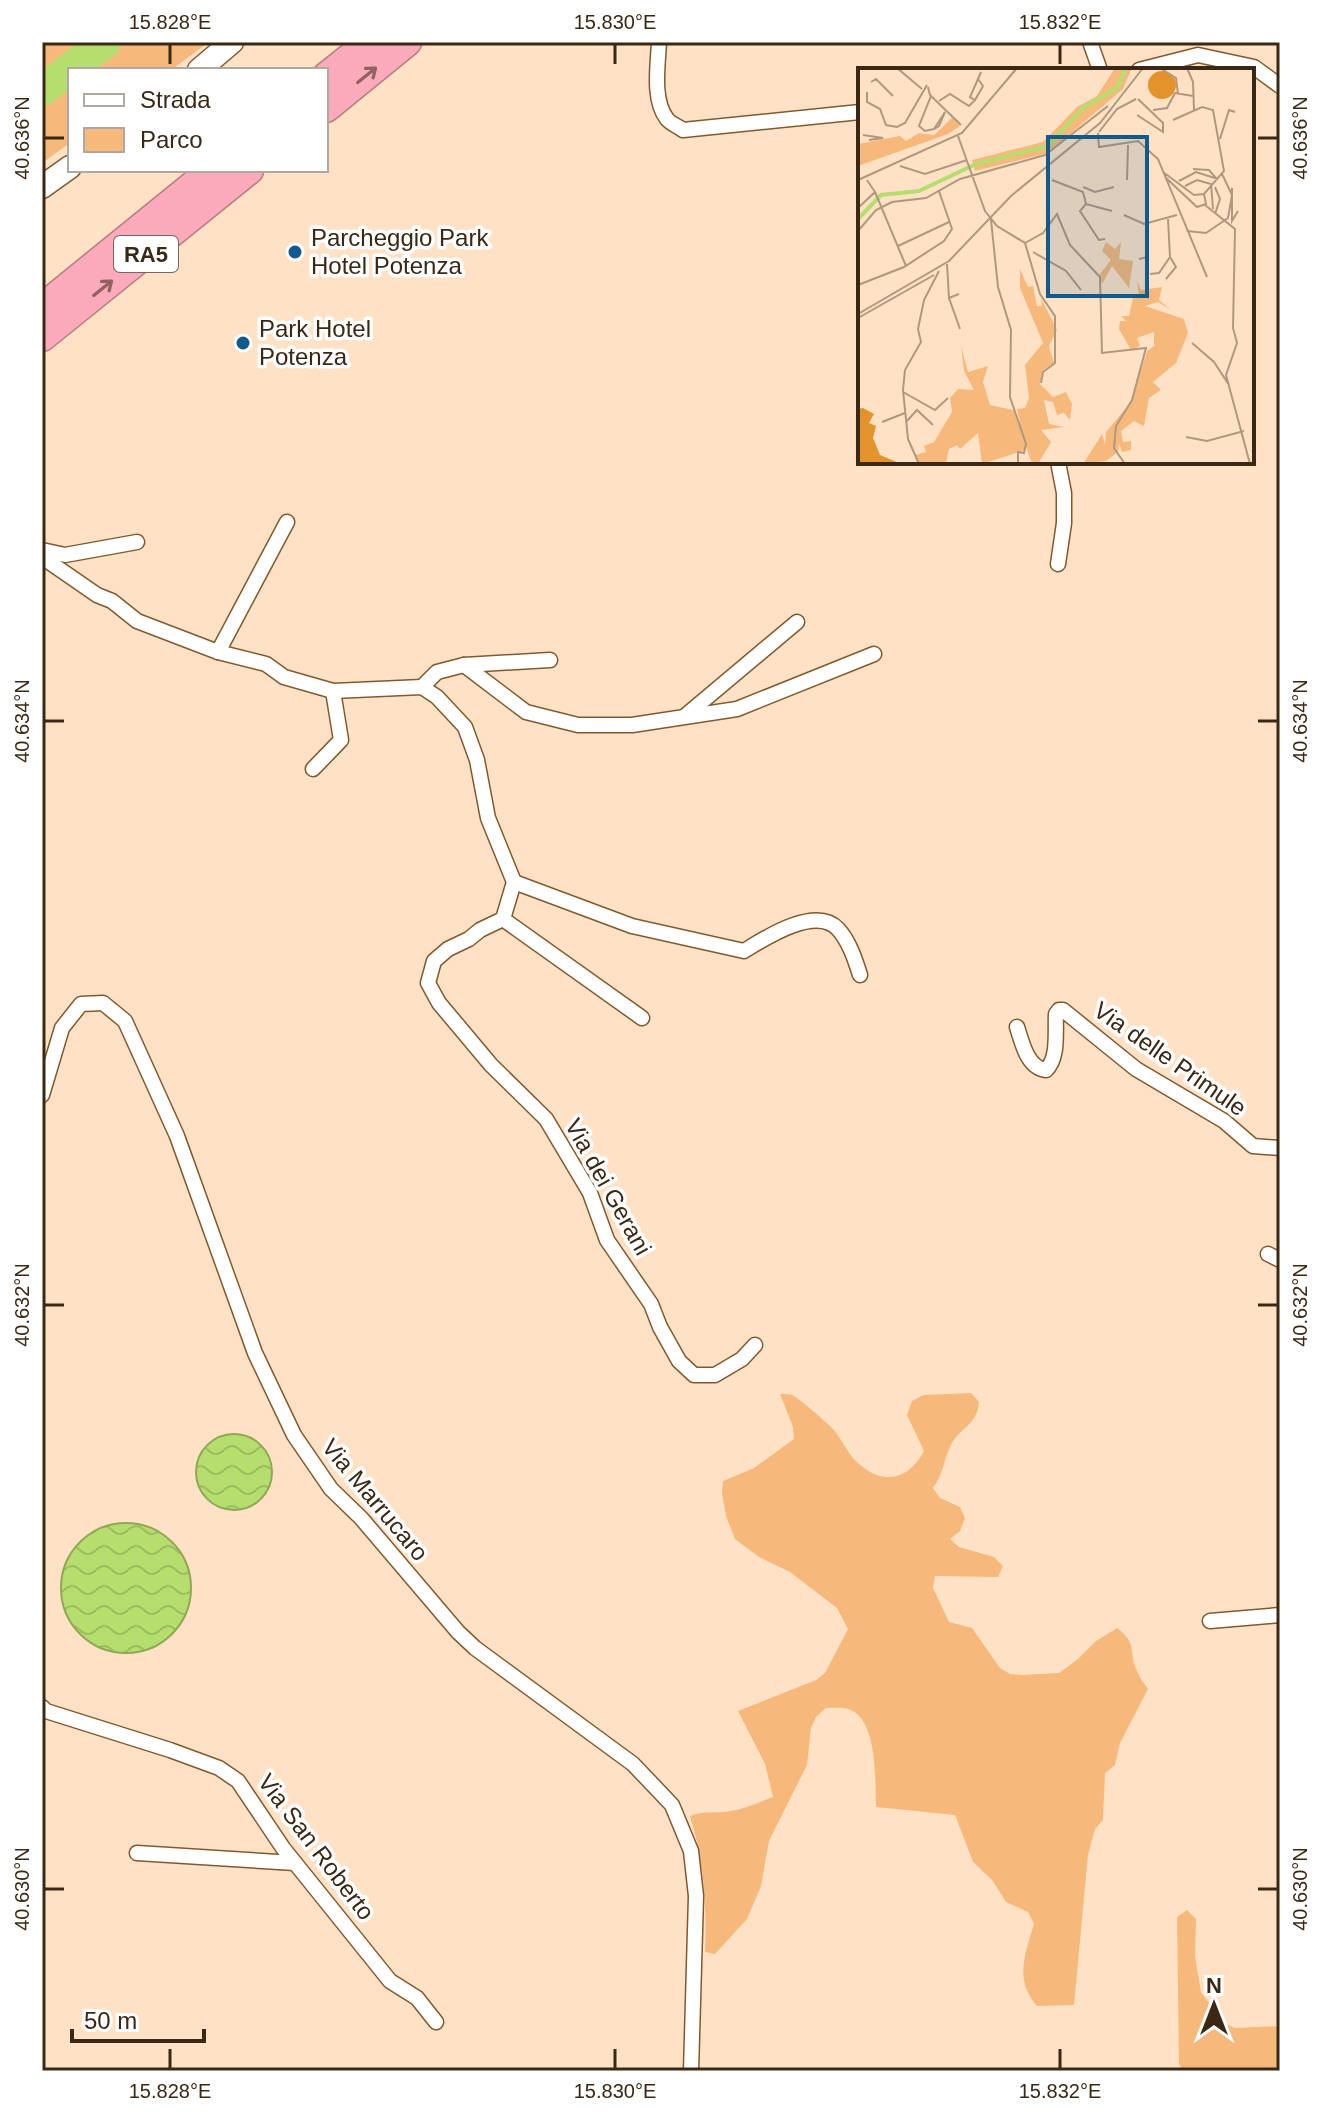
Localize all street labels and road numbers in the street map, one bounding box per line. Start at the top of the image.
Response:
road number: RA5 [114,236,178,272]
street label: Via delle Primule [1089,996,1252,1121]
street label: Via dei Gerani [560,1114,657,1260]
street label: Via Marrucaro [317,1433,434,1566]
street label: Via San Roberto [253,1768,380,1925]

